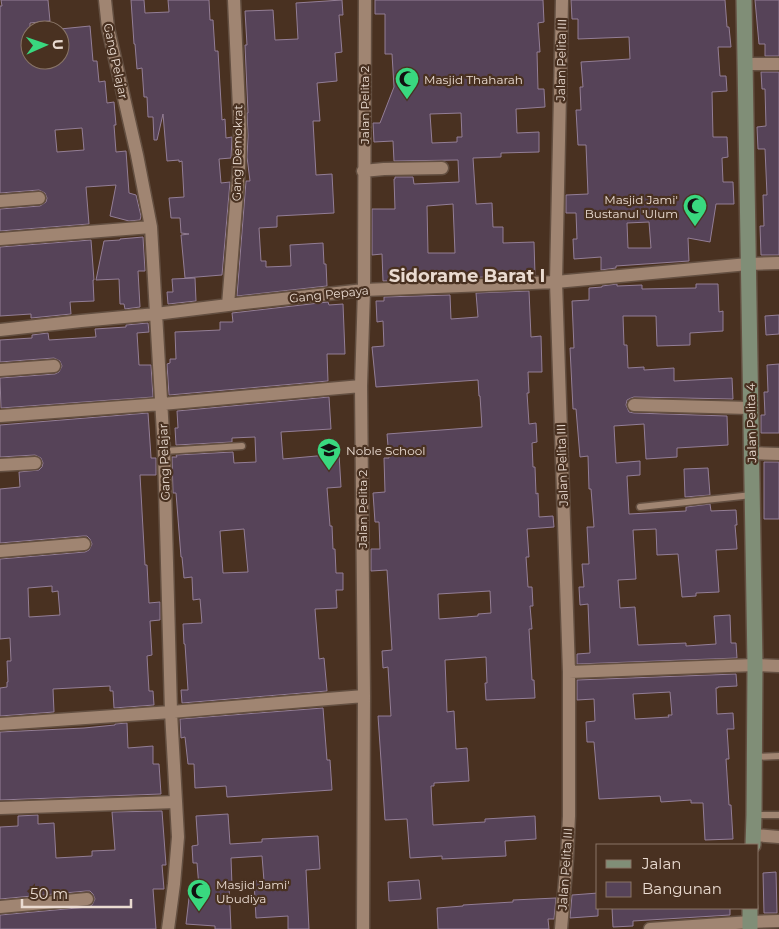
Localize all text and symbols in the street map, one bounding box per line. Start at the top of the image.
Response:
street label: Jalan Pelita III [553,19,569,102]
north arrow [20,20,70,70]
street label: Gang Pelajar [101,22,131,100]
text: U [49,39,67,50]
street label: Jalan Pelita 2 [357,66,372,145]
mosque icon: Masjid Thaharah [394,66,420,100]
place label: Masjid Thaharah [424,72,523,87]
street label: Gang Demokrat [229,104,245,201]
place label: Masjid Jami' Bustanul 'Ulum [585,192,678,221]
mosque icon: Masjid Jami' Bustanul 'Ulum [682,193,708,227]
district label: Sidorame Barat I [389,265,545,287]
street label: Gang Pepaya [289,282,369,306]
street label: Jalan Pelita 4 [743,383,759,464]
street label: Gang Pelajar [155,423,173,501]
street label: Jalan Pelita III [553,424,571,507]
school or university icon: Noble School [316,437,342,471]
place label: Noble School [346,443,425,458]
street label: Jalan Pelita 2 [355,470,370,549]
street label: Jalan Pelita III [555,827,575,912]
legend [596,844,759,909]
text: Jalan [641,854,681,873]
scale bar [22,876,131,908]
place label: Masjid Jami' Ubudiya [216,877,290,906]
mosque icon: Masjid Jami' Ubudiya [186,878,212,912]
text: Bangunan [642,879,722,898]
text: 50 m [30,884,68,903]

